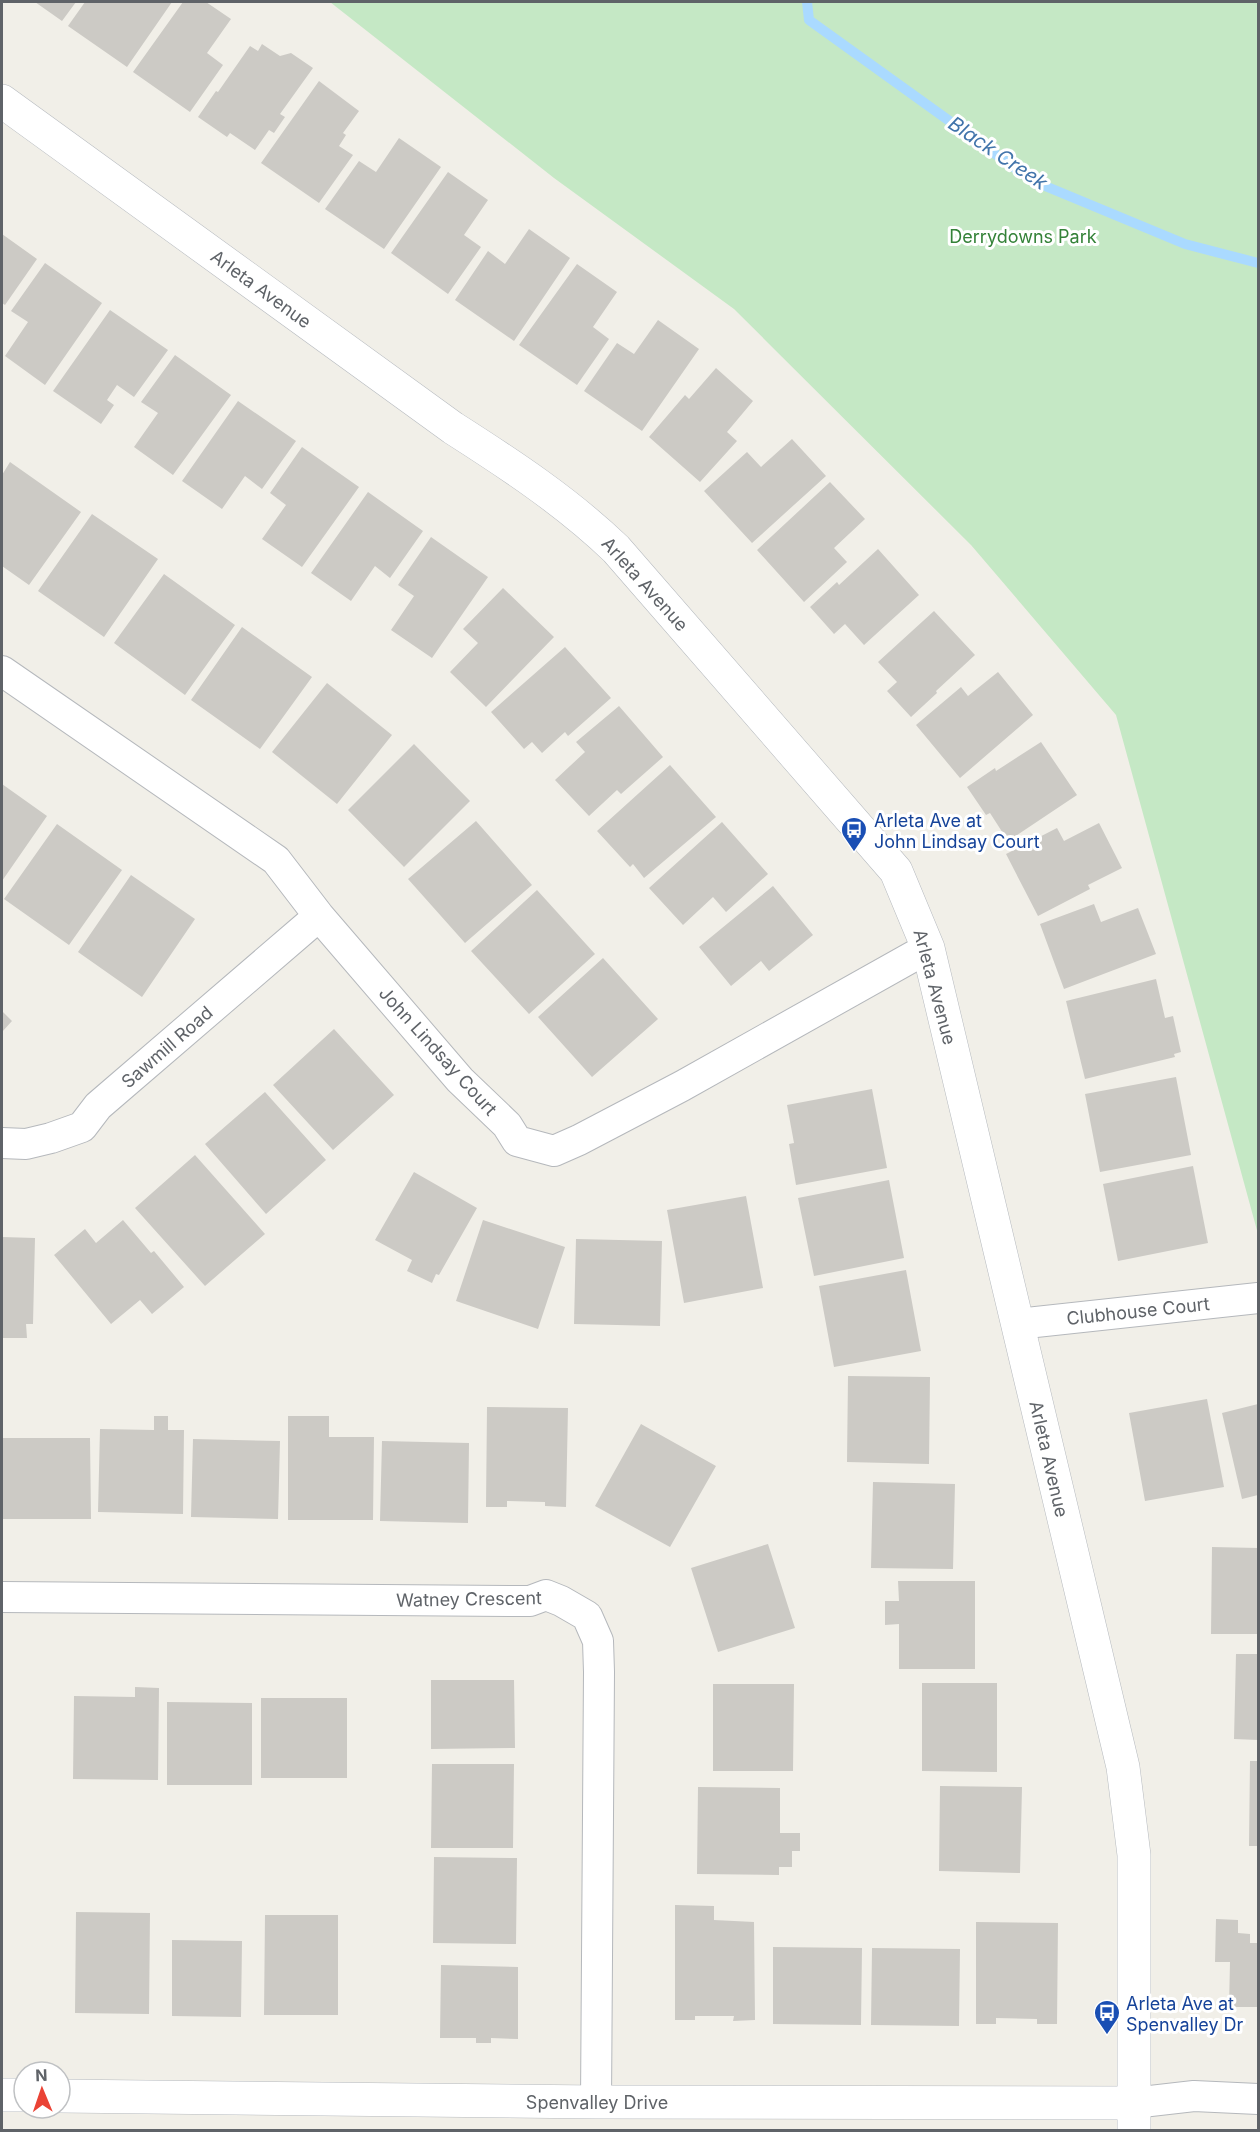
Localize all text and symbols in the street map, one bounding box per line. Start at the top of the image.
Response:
water label: Black Creek [944,111,1053,195]
park label: Derrydowns Park [949,226,1097,247]
street label: Arleta Avenue [207,246,315,332]
street label: Arleta Avenue [597,533,693,635]
place label: Arleta Ave at John Lindsay Court [874,810,1040,852]
bus stop icon: Arleta Ave at John Lindsay Court [839,815,869,853]
street label: Arleta Avenue [909,927,961,1047]
street label: John Lindsay Court [375,982,501,1120]
street label: Sawmill Road [117,1002,217,1092]
street label: Clubhouse Court [1065,1293,1211,1329]
street label: Arleta Avenue [1025,1399,1073,1519]
street label: Watney Crescent [396,1587,542,1611]
place label: Arleta Ave at Spenvalley Dr [1126,1993,1244,2035]
bus stop icon: Arleta Ave at Spenvalley Dr [1092,1998,1122,2036]
north arrow [12,2060,72,2120]
text: N [35,2065,48,2085]
street label: Spenvalley Drive [526,2092,668,2113]

